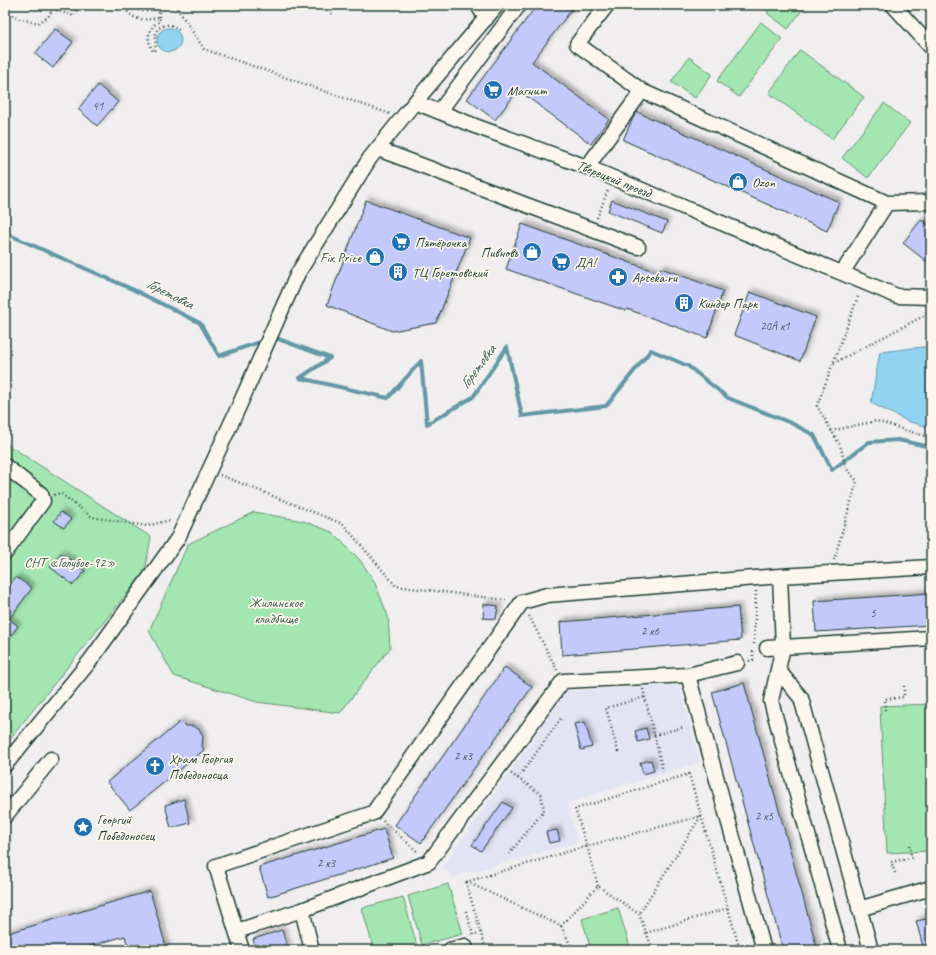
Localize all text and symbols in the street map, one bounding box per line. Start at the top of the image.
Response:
supermarket icon: Магнит [482,79,504,101]
place label: Магнит [507,82,548,99]
house number: 41 [93,98,104,114]
street label: Тверецкий проезд [574,156,656,202]
shop icon: Ozon [727,171,749,193]
place label: Ozon [752,174,776,191]
supermarket icon: Пятёрочка [390,231,412,253]
place label: Пятёрочка [415,234,468,251]
shop icon: Пивновъ [521,241,543,263]
place label: Пивновъ [481,244,519,261]
shop icon: Fix Price [364,246,386,268]
place label: Fix Price [320,249,362,266]
supermarket icon: ДА! [550,251,572,273]
place label: ДА! [575,254,598,271]
building icon: ТЦ Горетовский [387,261,409,283]
place label: ТЦ Горетовский [412,264,489,281]
pharmacy icon: Apteka.ru [607,266,629,288]
place label: Apteka.ru [632,269,678,286]
water label: Горетовка [143,274,198,314]
building icon: Киндер Парк [673,292,695,314]
place label: Киндер Парк [698,295,759,312]
house number: 20А к1 [760,318,790,334]
water label: Горетовка [456,340,501,393]
park label: СНТ «Голубое-92» [25,554,116,571]
park label: Жилинское кладбище [249,594,304,627]
house number: 5 [870,605,876,621]
house number: 2 к6 [641,623,660,639]
house number: 2 к3 [454,748,474,764]
place label: Храм Георгия Победоносца [169,750,234,783]
church icon: Храм Георгия Победоносца [144,755,166,777]
house number: 2 к5 [755,808,774,824]
place label: Георгий Победоносец [97,811,155,844]
place icon: Георгий Победоносец [72,816,94,838]
house number: 2 к3 [317,855,337,871]

